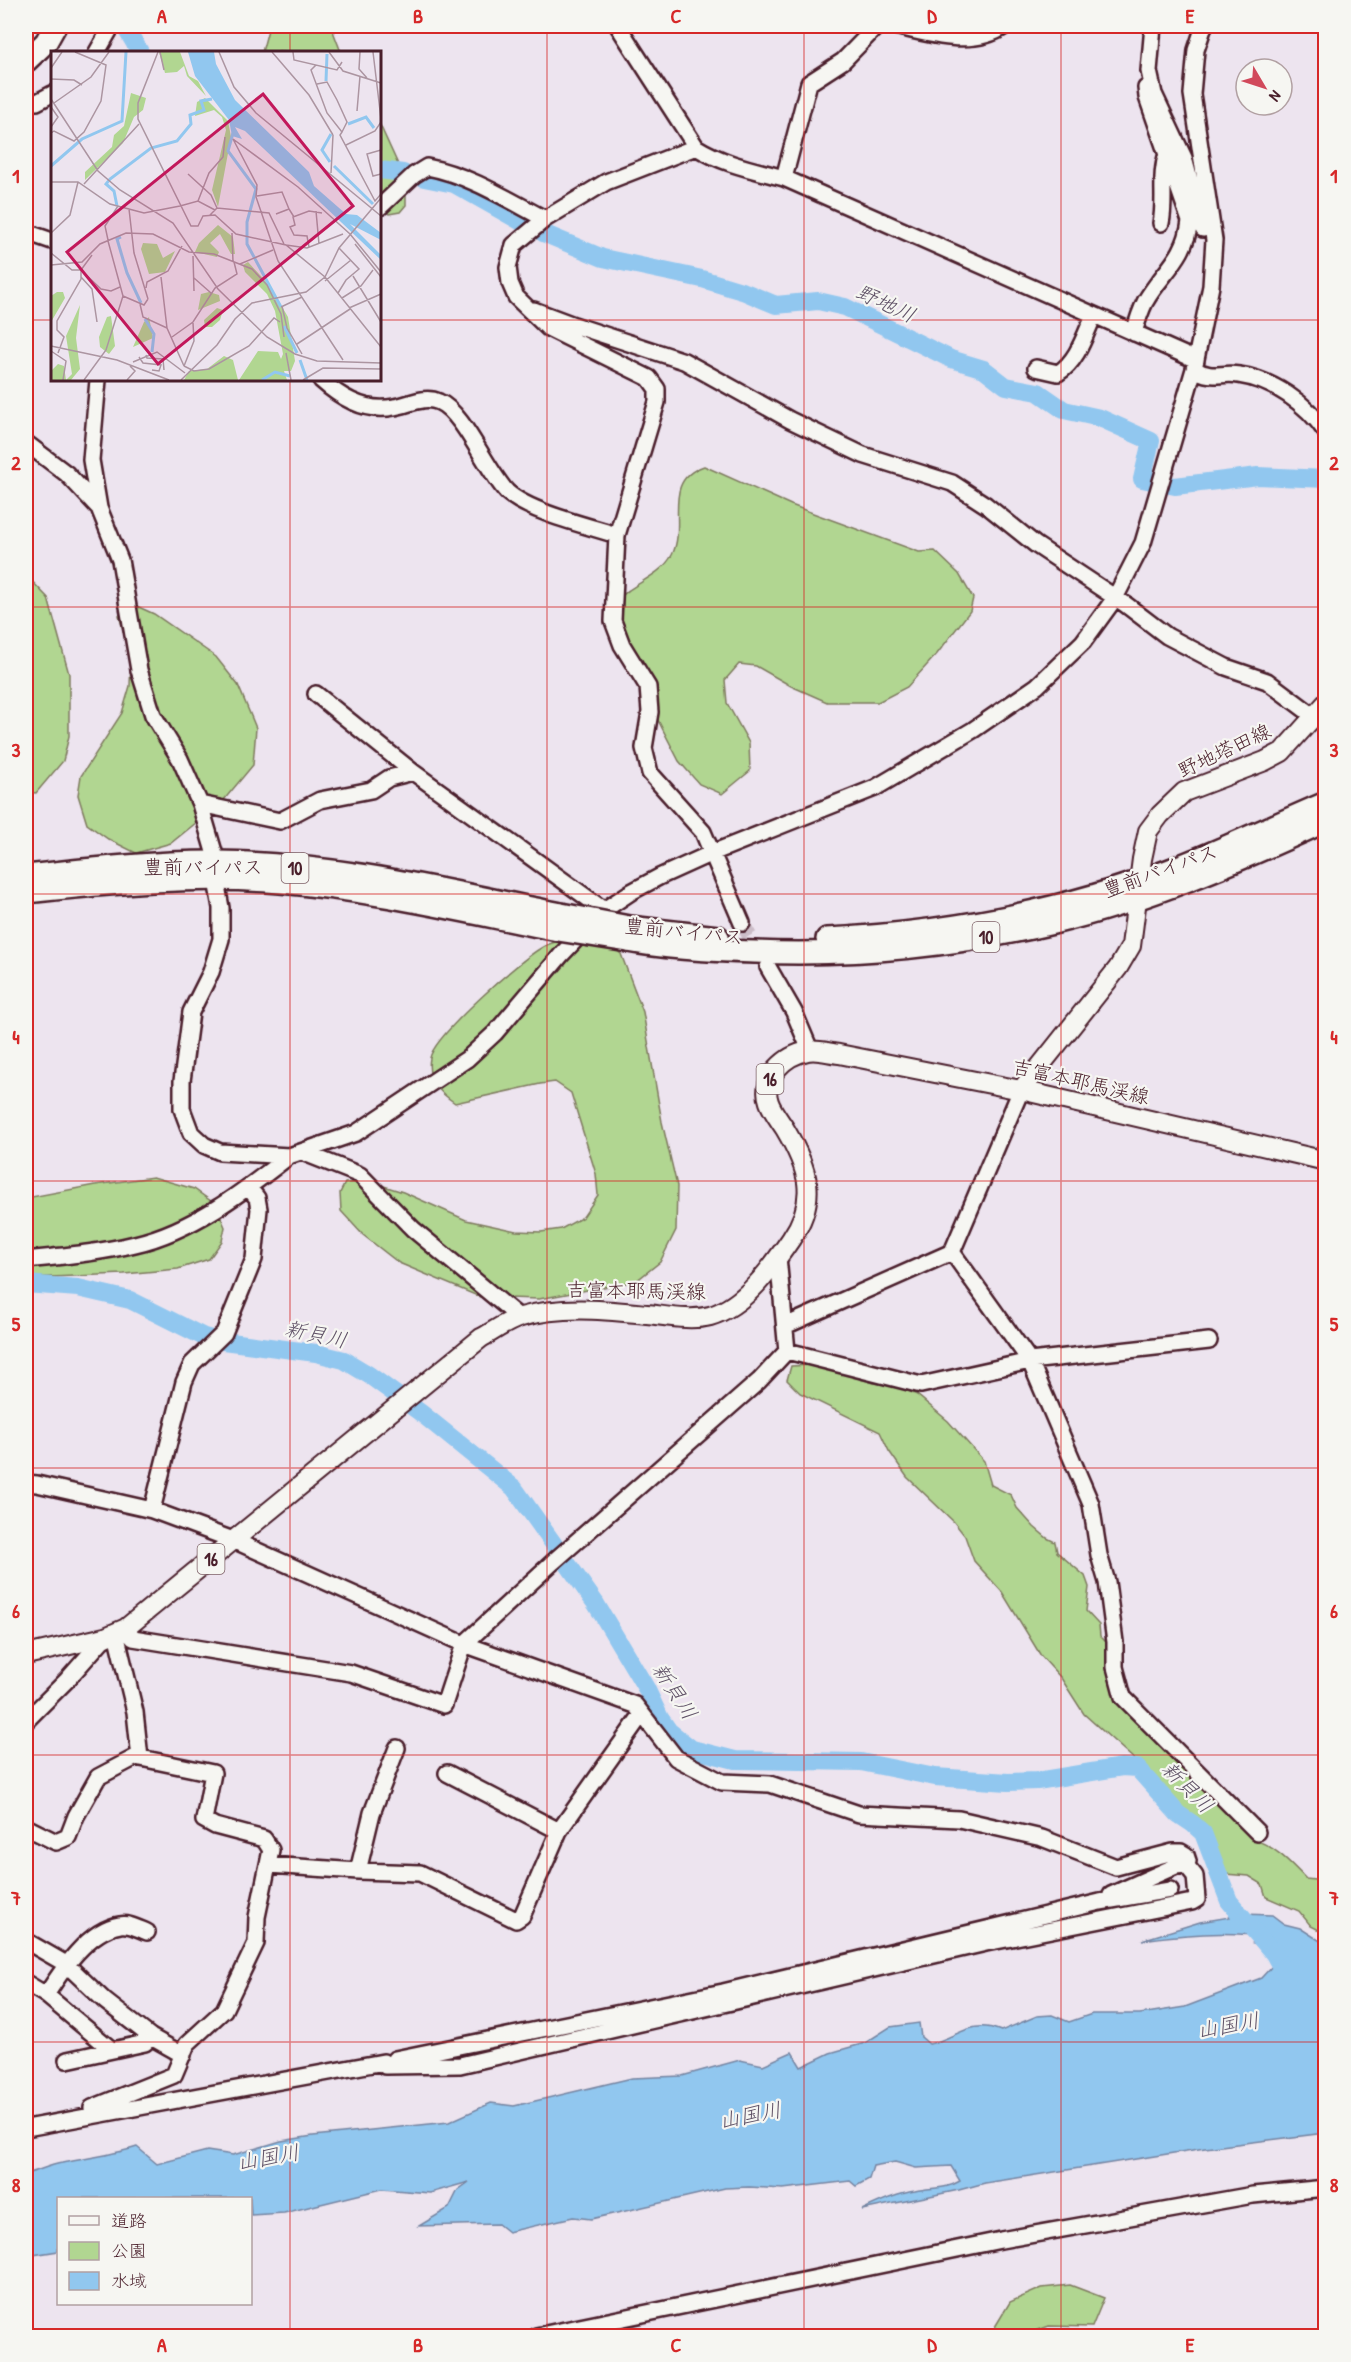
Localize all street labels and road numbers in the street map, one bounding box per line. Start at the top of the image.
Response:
street label: 野地塔田線 [1173,717,1275,783]
street label: 豊前バイパス [1099,837,1221,903]
street label: 豊前バイパス [143,853,263,880]
road number: 10 [282,853,308,883]
street label: 豊前バイパス [623,911,745,951]
road number: 10 [972,922,1000,952]
street label: 吉富本耶馬渓線 [1010,1052,1152,1110]
road number: 16 [756,1064,784,1094]
street label: 吉富本耶馬渓線 [566,1275,706,1305]
road number: 16 [198,1544,224,1574]

